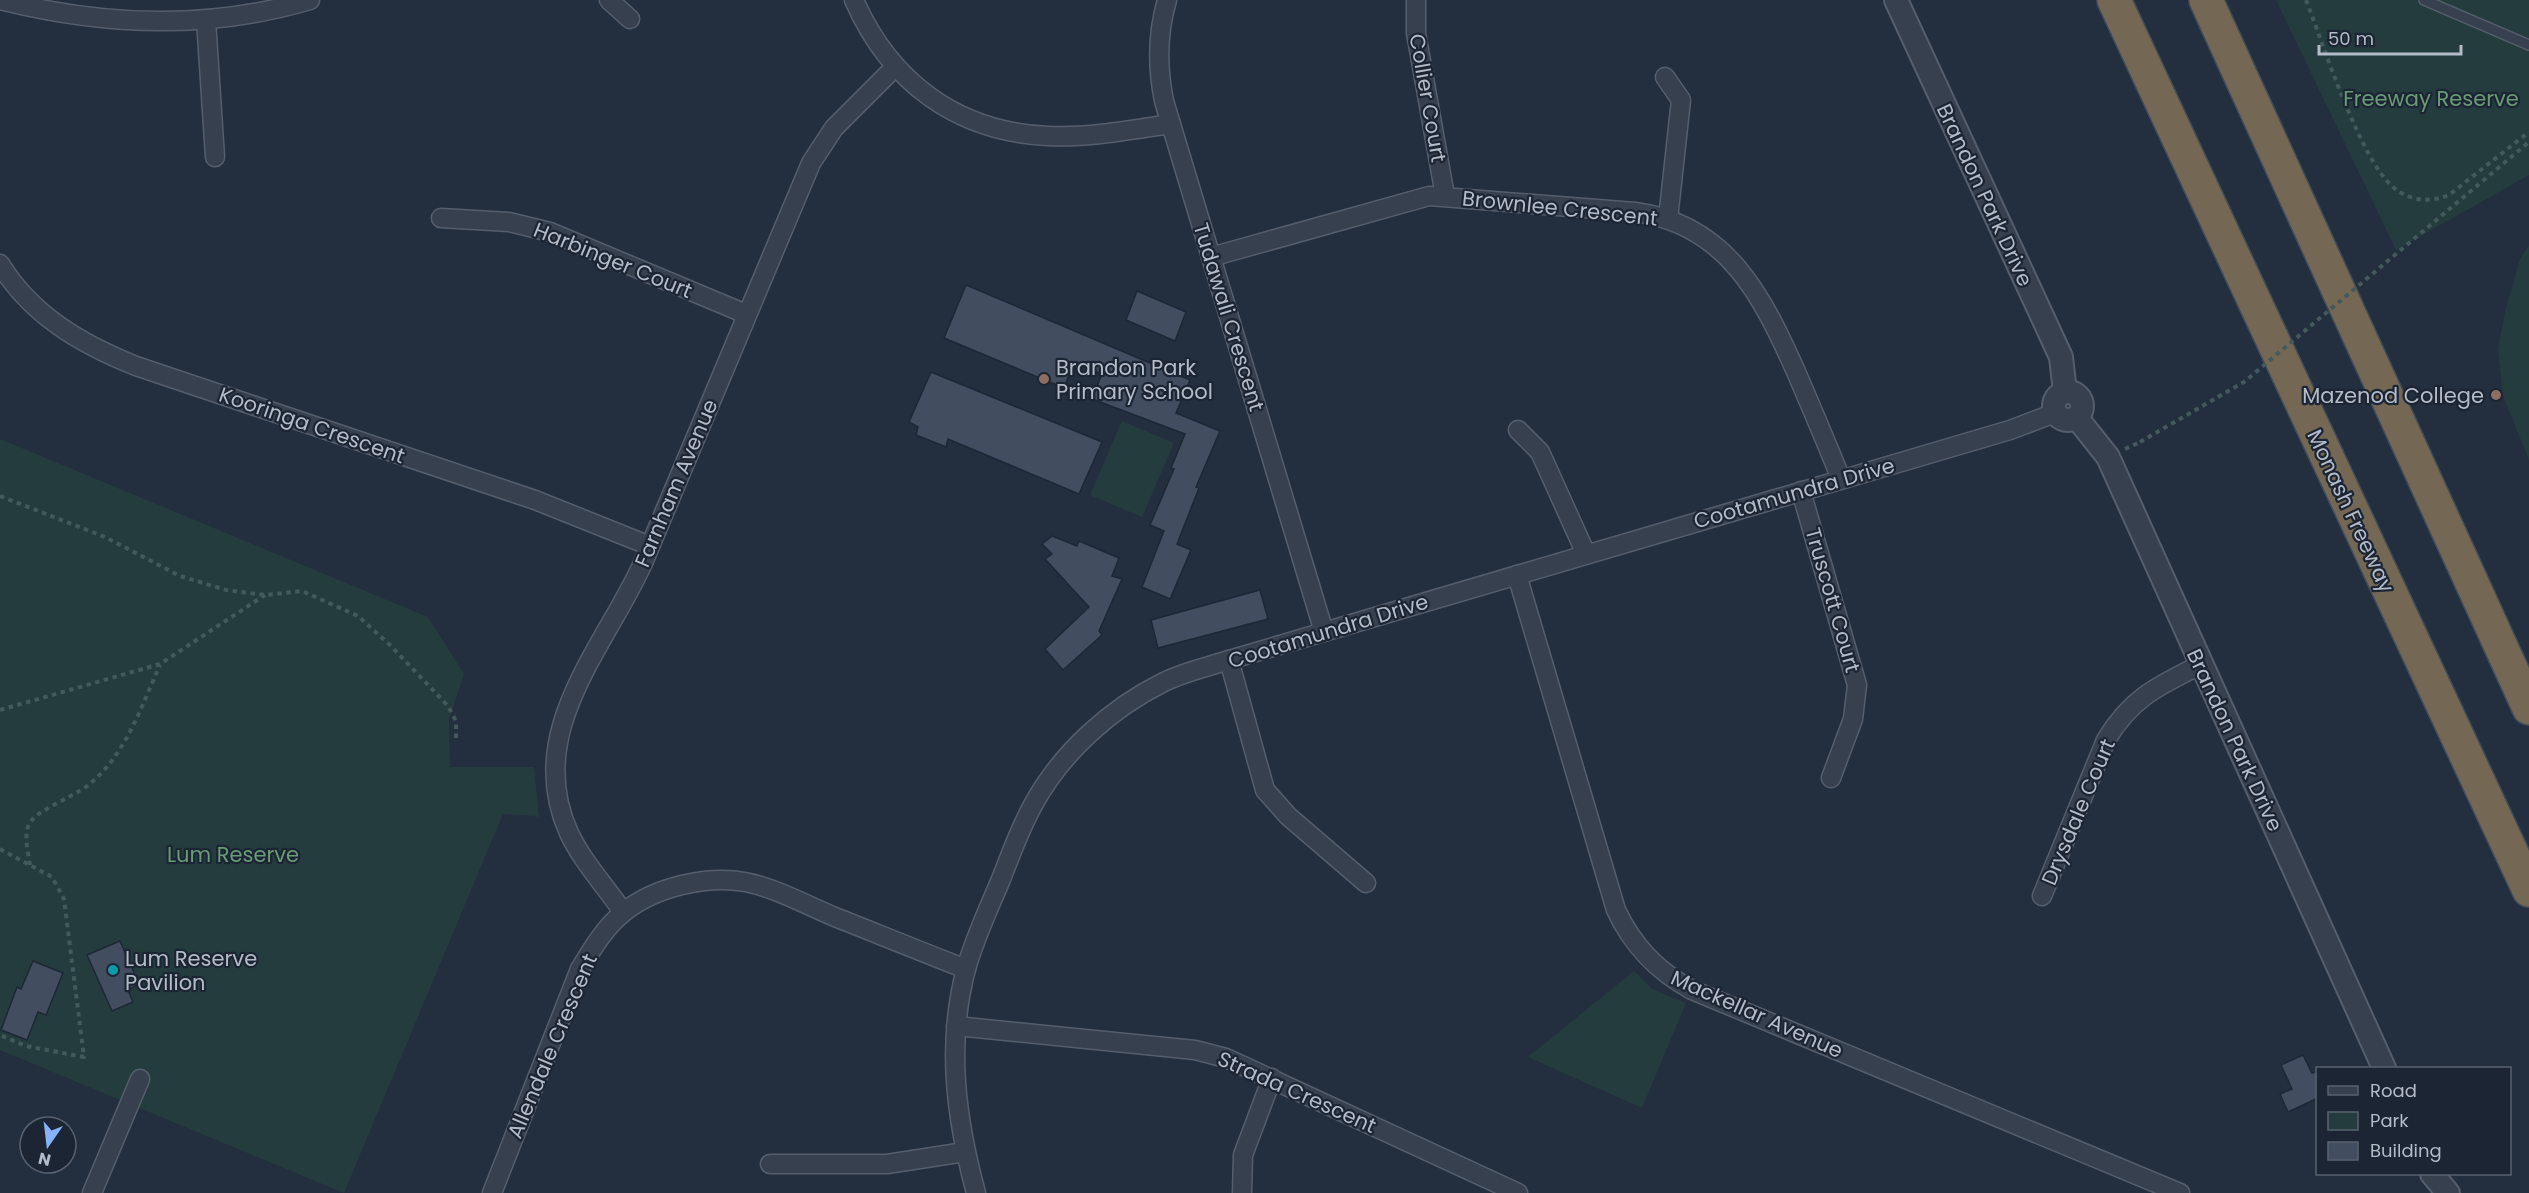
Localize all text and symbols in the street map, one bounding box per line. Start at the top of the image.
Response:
scale bar [2319,18,2462,56]
text: 50 m [2328,26,2374,51]
street label: Collier Court [1402,31,1454,165]
park label: Freeway Reserve [2343,84,2519,113]
street label: Brandon Park Drive [1930,99,2040,291]
street label: Brownlee Crescent [1461,183,1659,233]
street label: Harbinger Court [529,215,697,305]
street label: Tudawali Crescent [1187,219,1271,415]
place label: Brandon Park Primary School [1056,353,1213,406]
marker: Brandon Park Primary School [1037,372,1051,386]
street label: Kooringa Crescent [215,380,409,470]
place label: Mazenod College [2302,381,2484,410]
marker: Mazenod College [2489,388,2503,402]
street label: Farnham Avenue [628,395,724,571]
street label: Monash Freeway [2300,425,2402,597]
street label: Cootamundra Drive [1690,450,1898,536]
street label: Truscott Court [1798,524,1868,676]
street label: Cootamundra Drive [1224,587,1432,675]
street label: Brandon Park Drive [2180,644,2290,836]
street label: Drysdale Court [2034,734,2122,890]
park label: Lum Reserve [167,840,299,869]
place label: Lum Reserve Pavilion [125,944,257,997]
street label: Allendale Crescent [500,949,604,1143]
marker: Lum Reserve Pavilion [106,963,120,977]
street label: Mackellar Avenue [1666,963,1848,1065]
street label: Strada Crescent [1213,1044,1381,1140]
legend [2316,1067,2511,1175]
text: Road [2370,1078,2417,1103]
text: Park [2370,1108,2409,1133]
north arrow [18,1115,78,1175]
text: Building [2370,1138,2442,1163]
text: N [36,1146,53,1172]

